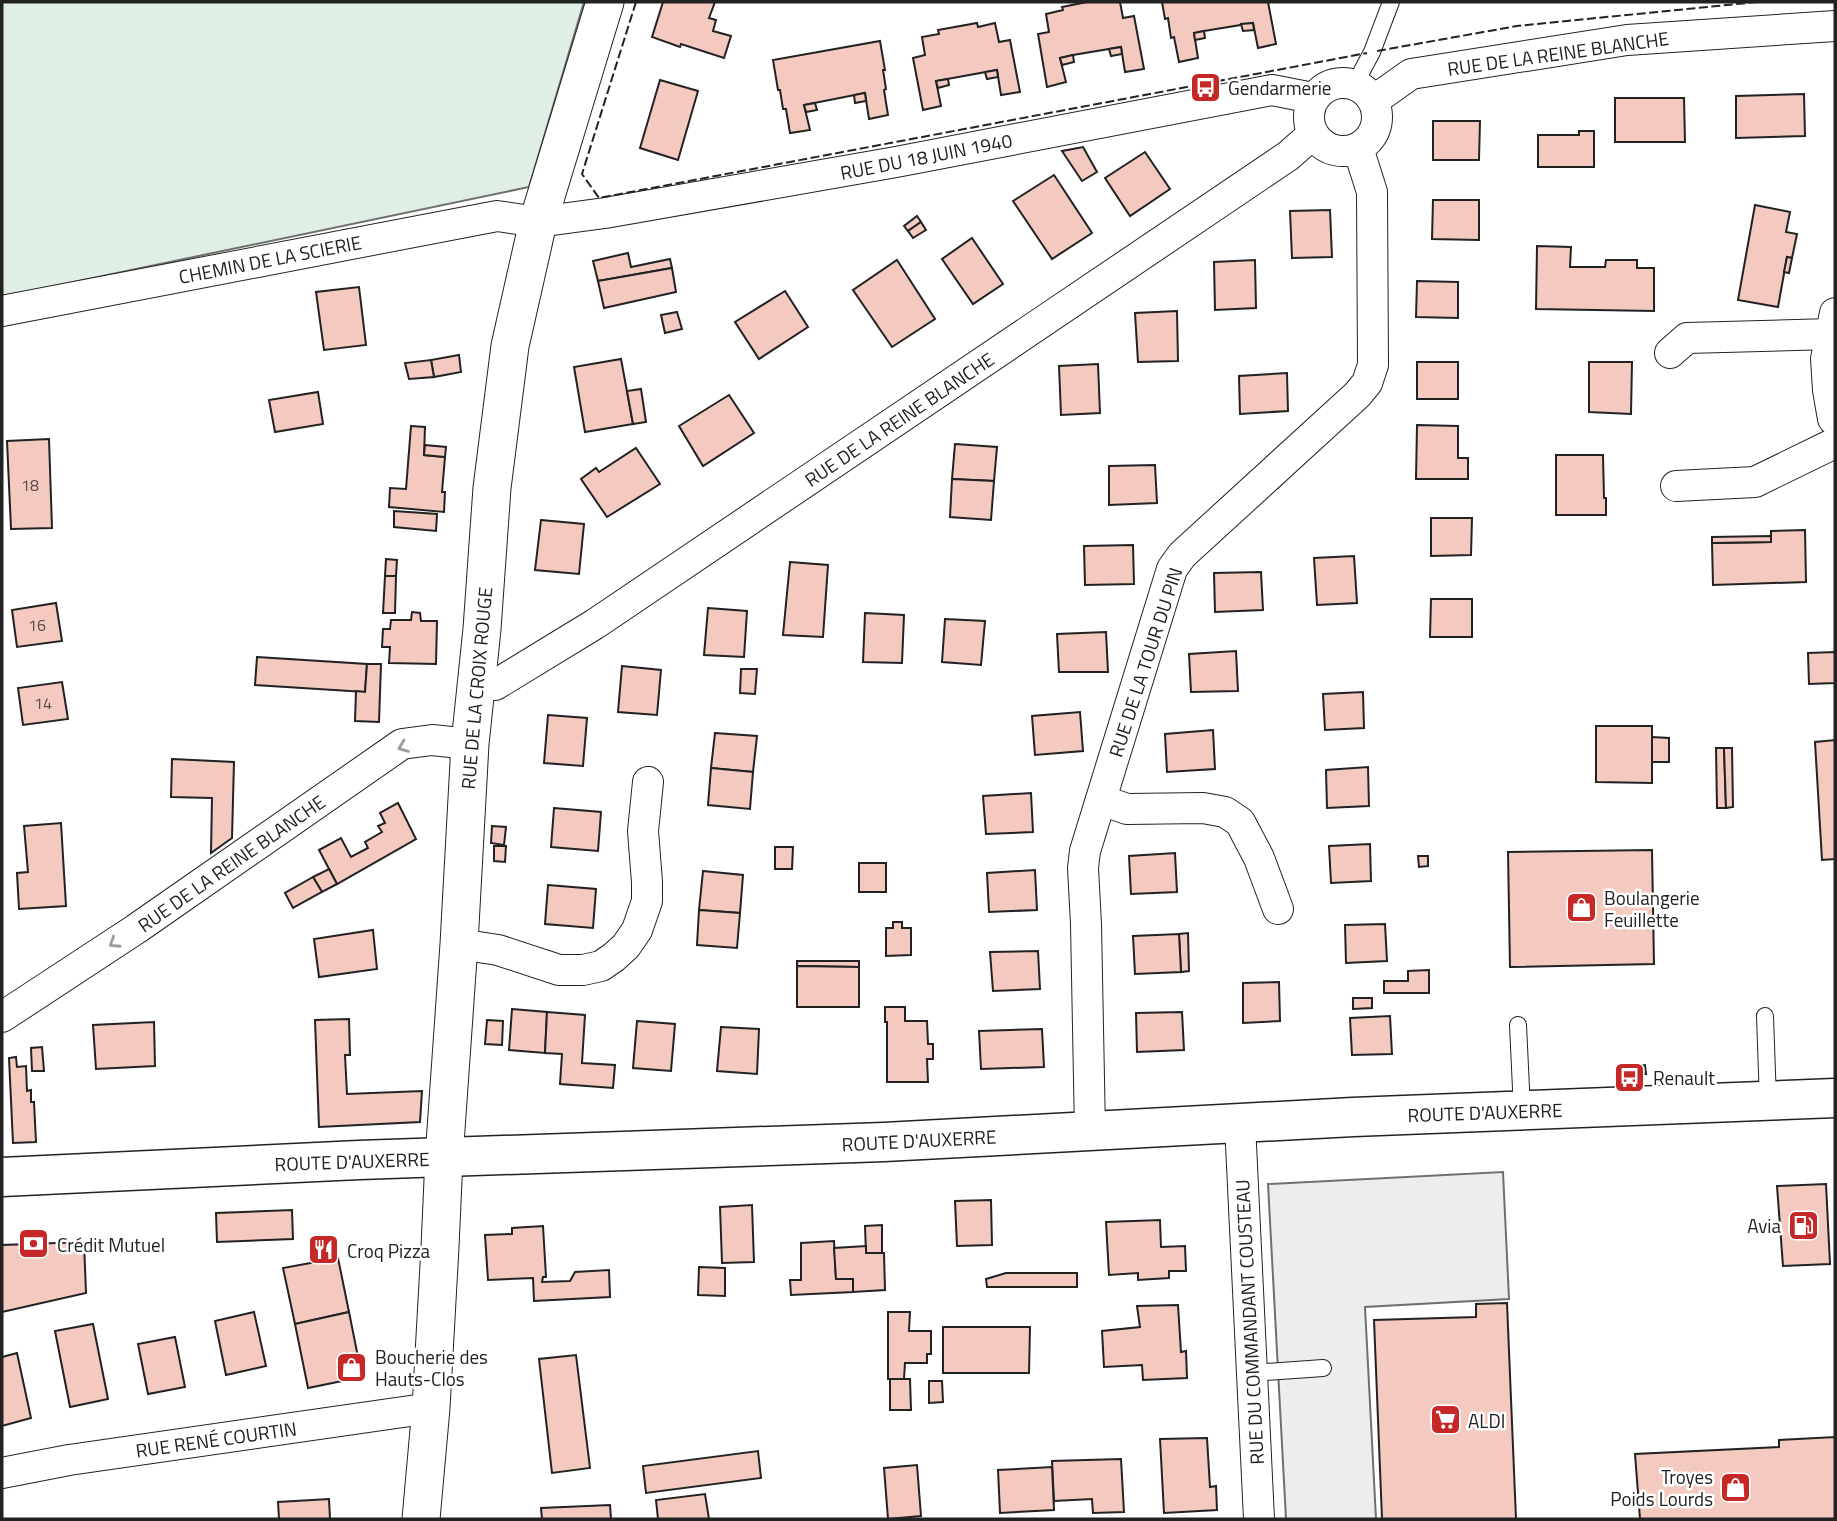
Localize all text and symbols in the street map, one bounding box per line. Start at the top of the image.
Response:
street label: RUE DE LA REINE BLANCHE [1445,23,1671,83]
bus stop icon: Gendarmerie [1188,70,1222,104]
place label: Gendarmerie [1228,73,1331,102]
street label: RUE DU 18 JUIN 1940 [837,125,1015,187]
street label: CHEMIN DE LA SCIERIE [176,227,364,291]
street label: RUE DE LA REINE BLANCHE [798,345,1000,493]
house number: 18 [21,473,39,497]
street label: RUE DE LA TOUR DU PIN [1101,563,1189,761]
street label: RUE DE LA CROIX ROUGE [453,586,499,790]
house number: 16 [28,613,46,637]
house number: 14 [34,691,52,715]
one-way arrow [398,738,410,752]
street label: RUE DE LA REINE BLANCHE [131,787,331,939]
place label: Boulangerie Feuillette [1604,883,1700,934]
shop icon: Boulangerie Feuillette [1564,891,1598,925]
one-way arrow [109,935,122,948]
bus stop icon: Renault [1613,1060,1647,1094]
place label: Renault [1653,1063,1715,1092]
street label: ROUTE D'AUXERRE [1407,1095,1563,1129]
street label: ROUTE D'AUXERRE [841,1121,997,1159]
street label: ROUTE D'AUXERRE [274,1144,430,1178]
street label: RUE DU COMMANDANT COUSTEAU [1227,1179,1271,1465]
fuel station icon: Avia [1787,1208,1821,1242]
place label: Avia [1747,1211,1781,1240]
bank icon: Crédit Mutuel [17,1227,51,1261]
place label: Crédit Mutuel [57,1230,165,1259]
restaurant icon: Croq Pizza [307,1233,341,1267]
place label: Croq Pizza [347,1236,431,1265]
place label: Boucherie des Hauts-Clos [375,1342,488,1393]
shop icon: Boucherie des Hauts-Clos [335,1350,369,1384]
supermarket icon: ALDI [1428,1403,1462,1437]
place label: ALDI [1468,1406,1505,1435]
street label: RUE RENÉ COURTIN [134,1413,298,1465]
place label: Troyes Poids Lourds [1610,1462,1713,1513]
shop icon: Troyes Poids Lourds [1719,1470,1753,1504]

